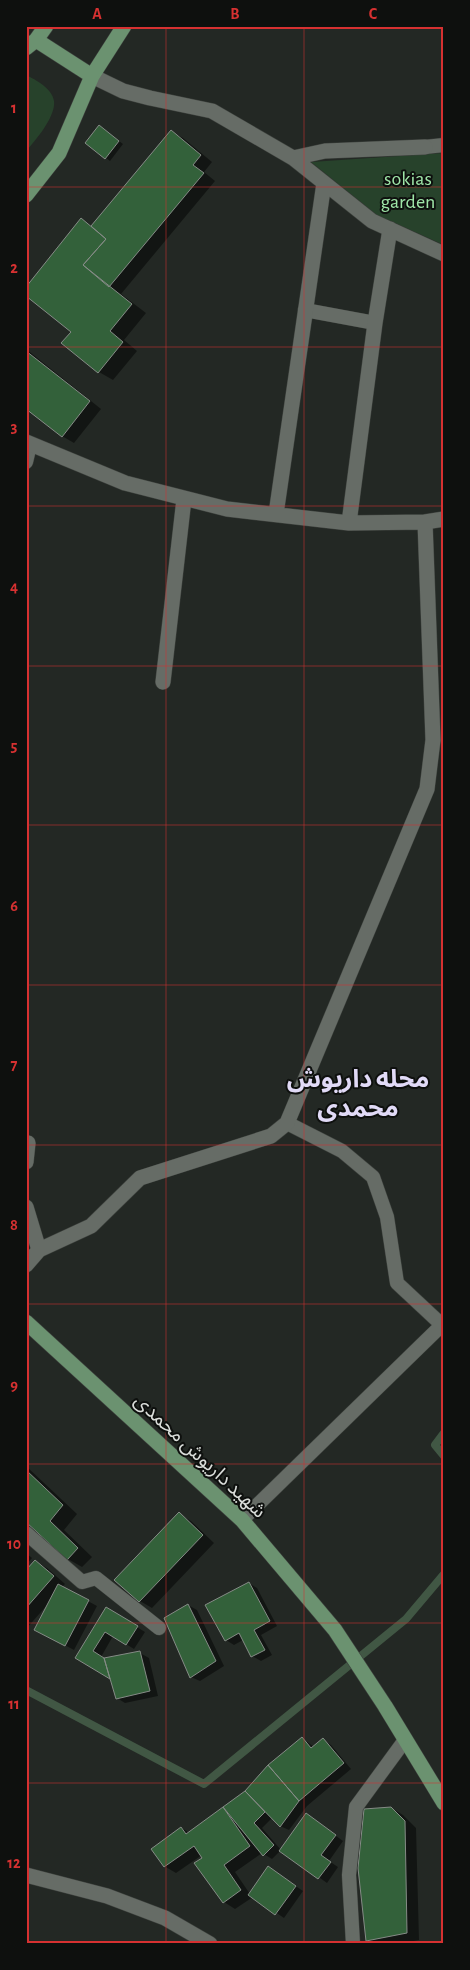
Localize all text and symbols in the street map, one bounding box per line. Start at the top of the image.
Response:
text: A [92,6,102,22]
text: B [230,6,240,22]
text: C [369,6,378,22]
text: 1 [11,100,17,116]
park label: sokias garden [381,169,435,212]
text: 2 [10,260,18,276]
text: 3 [11,419,18,435]
text: 4 [10,579,18,595]
text: 5 [11,738,18,754]
text: 6 [10,898,18,914]
text: 7 [11,1057,18,1073]
district label: محله داریوش محمدی [287,1067,429,1122]
text: 8 [10,1217,18,1233]
text: 9 [10,1377,18,1393]
street label: شهید داریوش محمدی [130,1390,270,1523]
text: 10 [7,1536,21,1552]
text: 11 [8,1696,20,1712]
text: 12 [7,1855,21,1871]

